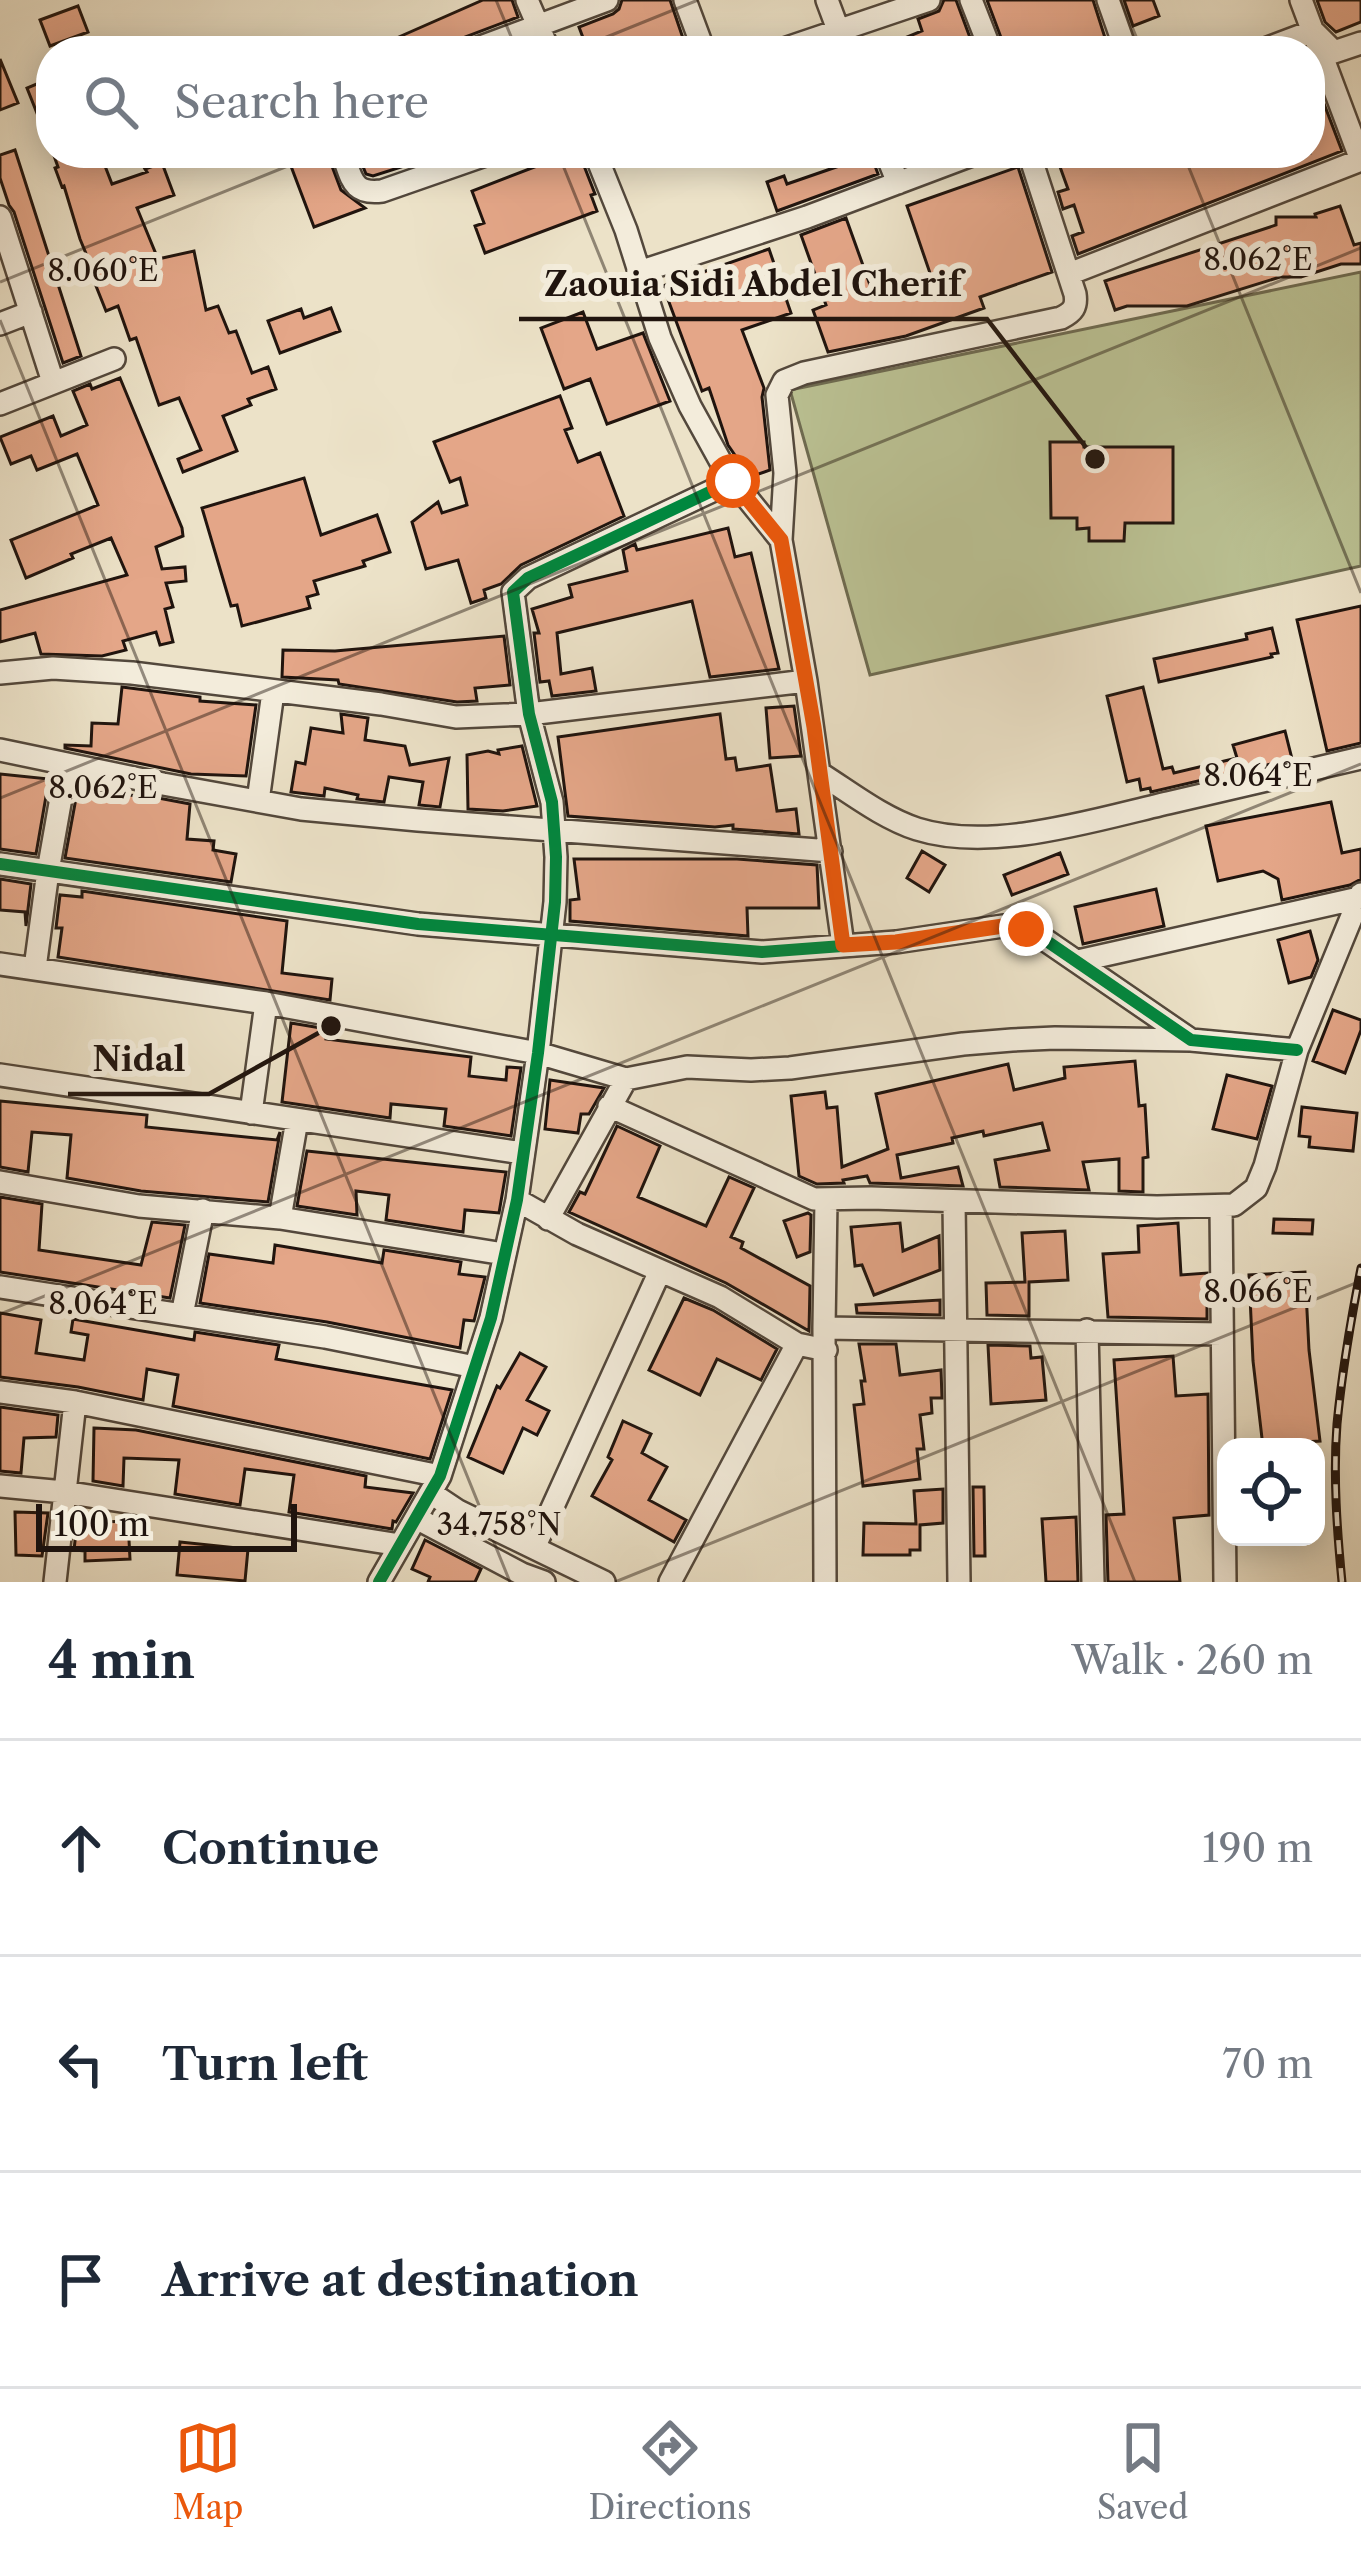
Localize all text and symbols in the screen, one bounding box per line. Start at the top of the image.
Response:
search box [36,36,1325,168]
icon: search [78,69,144,135]
text: Search here [174,74,429,130]
text: 8.062°E [1203,241,1313,278]
callout: Zaouia Sidi Abdel Cherif [519,250,987,319]
text: 8.060°E [47,252,159,289]
text: Zaouia Sidi Abdel Cherif [544,264,966,305]
route start [706,454,760,508]
text: 8.064°E [1203,757,1313,794]
text: 8.062°E [48,769,158,806]
route end [999,902,1053,956]
callout: Nidal [68,1025,209,1094]
text: Nidal [93,1039,185,1080]
text: 8.066°E [1203,1273,1313,1310]
text: 8.064°E [48,1285,158,1322]
map controls [1217,1438,1325,1546]
button: locate [1217,1438,1325,1546]
scale bar [36,1498,297,1551]
text: 100 m [54,1504,149,1545]
text: 34.758°N [437,1506,561,1543]
text: 4 min [48,1629,195,1691]
text: Walk · 260 m [1071,1636,1313,1684]
icon: ahead [48,1815,114,1881]
text: Continue [162,1820,379,1876]
text: 190 m [1202,1824,1313,1872]
icon: left [48,2031,114,2097]
text: Turn left [162,2036,368,2092]
text: 70 m [1222,2040,1313,2088]
icon: arrive [48,2247,114,2313]
text: Arrive at destination [162,2252,639,2308]
tab: Map [173,2415,243,2528]
tab: Directions [589,2415,752,2528]
tab: Saved [1097,2415,1188,2528]

